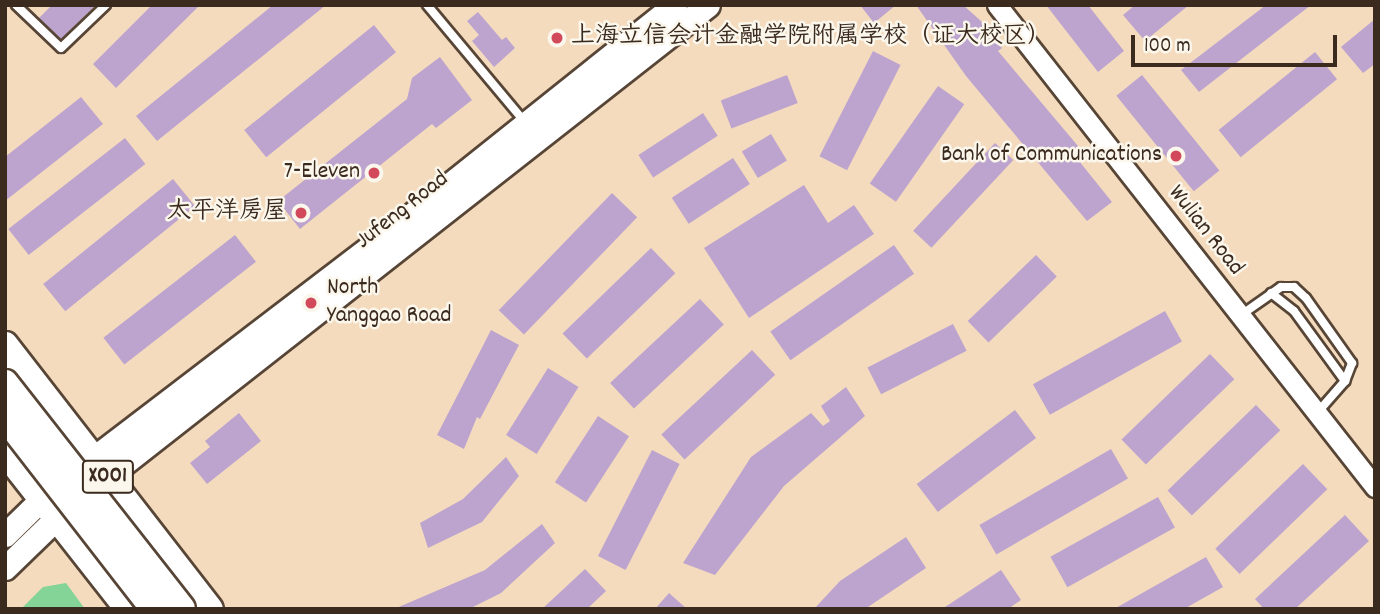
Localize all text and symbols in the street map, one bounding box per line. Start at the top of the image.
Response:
scale bar [1135,21,1342,65]
place label: 上海立信会计金融学院附属学校（证大校区） [571,24,1051,52]
marker: 上海立信会计金融学院附属学校（证大校区） [549,30,565,46]
text: 100 m [1144,32,1191,62]
place label: Bank of Communications [941,142,1162,170]
marker: Bank of Communications [1168,148,1184,164]
place label: 7-Eleven [284,159,360,187]
marker: 7-Eleven [366,165,382,181]
street label: Jufeng Road [351,166,455,256]
street label: Wulian Road [1161,180,1249,282]
place label: 太平洋房屋 [167,199,287,227]
marker: 太平洋房屋 [293,205,309,221]
place label: North Yanggao Road [327,275,451,331]
marker: North Yanggao Road [301,293,321,313]
road number: X001 [82,457,134,496]

